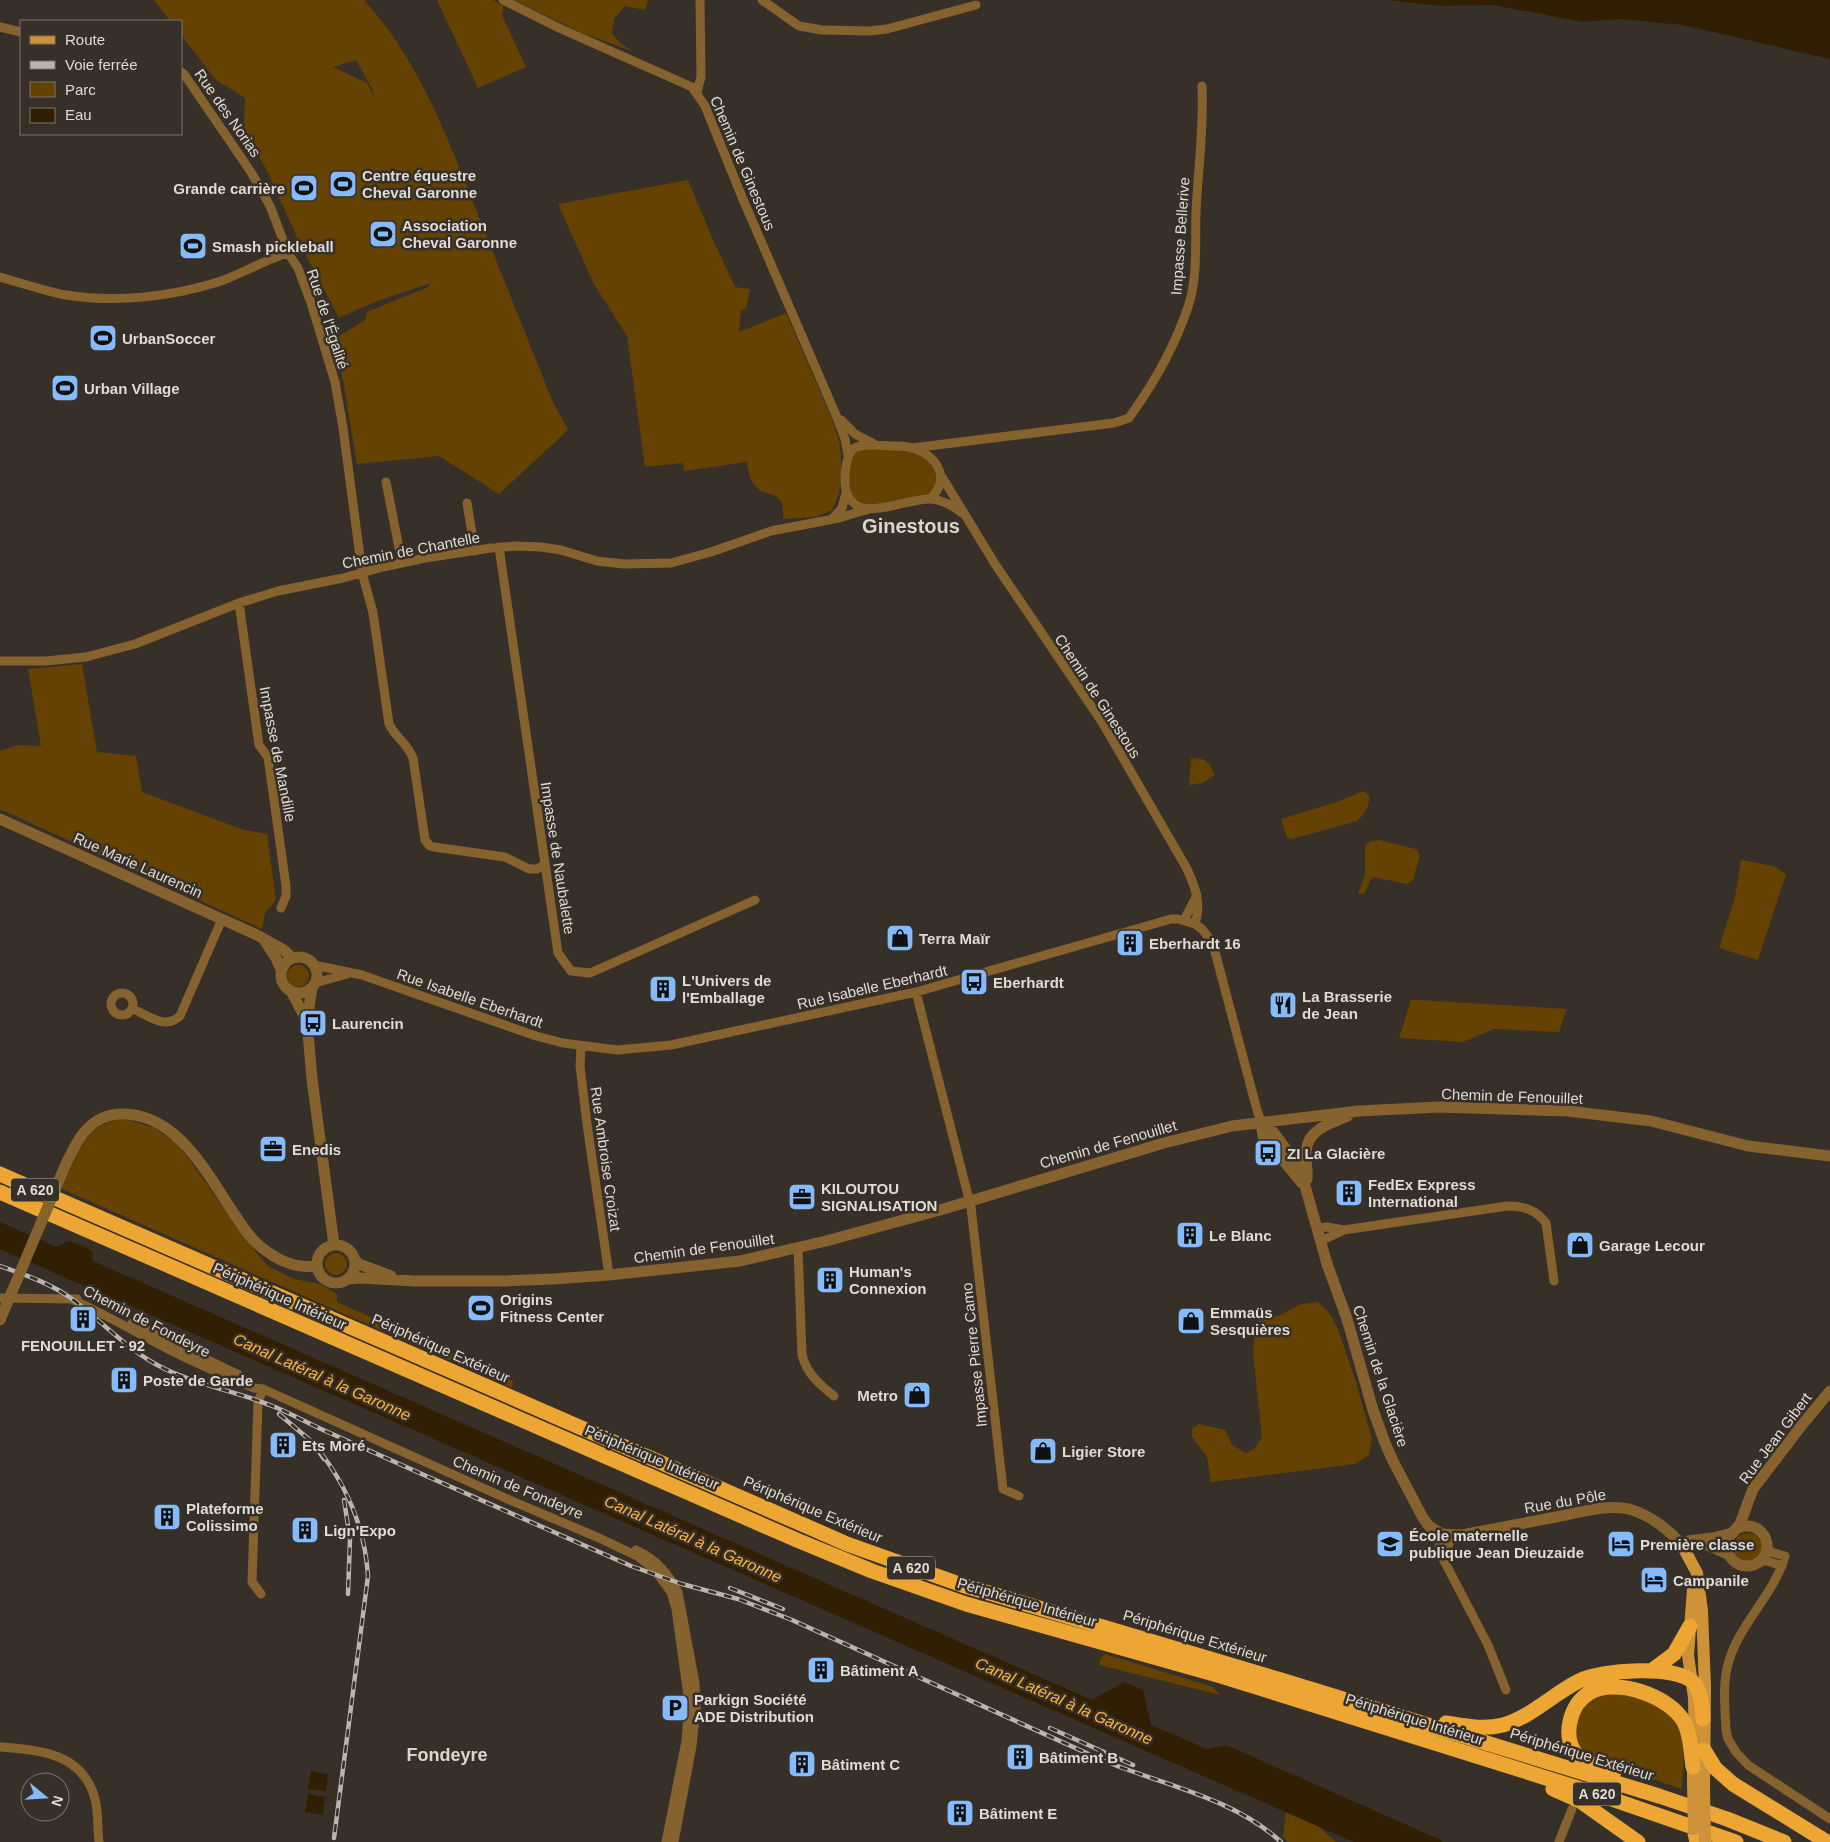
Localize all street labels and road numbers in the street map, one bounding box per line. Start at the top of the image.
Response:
street label: Rue des Norias [191,66,265,160]
street label: Chemin de Ginestous [707,93,779,233]
street label: Impasse Bellerive [1167,176,1193,296]
street label: Rue de l'Égalité [304,267,352,371]
street label: Chemin de Chantelle [341,528,481,572]
street label: Chemin de Ginestous [1052,631,1144,761]
street label: Impasse de Mandille [257,685,299,823]
street label: Impasse de Naubalette [538,780,578,936]
street label: Rue Marie Laurencin [71,829,205,901]
street label: Rue Isabelle Eberhardt [795,961,949,1013]
street label: Rue Isabelle Eberhardt [395,965,546,1031]
street label: Chemin de Fenouillet [1441,1085,1584,1107]
street label: Rue Ambroise Croizat [587,1086,625,1233]
street label: Chemin de Fenouillet [1038,1116,1179,1172]
road number: A 620 [11,1178,59,1202]
street label: Chemin de Fenouillet [633,1230,776,1266]
street label: Périphérique Intérieur [211,1259,349,1333]
street label: Chemin de Fondeyre [81,1282,213,1360]
street label: Impasse Pierre Camo [958,1282,990,1428]
street label: Chemin de la Glacière [1350,1303,1412,1449]
street label: Périphérique Extérieur [369,1310,513,1386]
street label: Rue Jean Gibert [1735,1389,1815,1487]
street label: Périphérique Intérieur [582,1421,722,1493]
street label: Chemin de Fondeyre [450,1452,586,1522]
street label: Périphérique Extérieur [741,1472,885,1546]
street label: Rue du Pôle [1523,1485,1607,1517]
road number: A 620 [887,1556,935,1580]
street label: Périphérique Intérieur [955,1574,1099,1630]
street label: Périphérique Extérieur [1121,1606,1269,1666]
street label: Périphérique Intérieur [1344,1690,1486,1748]
street label: Périphérique Extérieur [1508,1724,1656,1784]
road number: A 620 [1573,1782,1621,1806]

